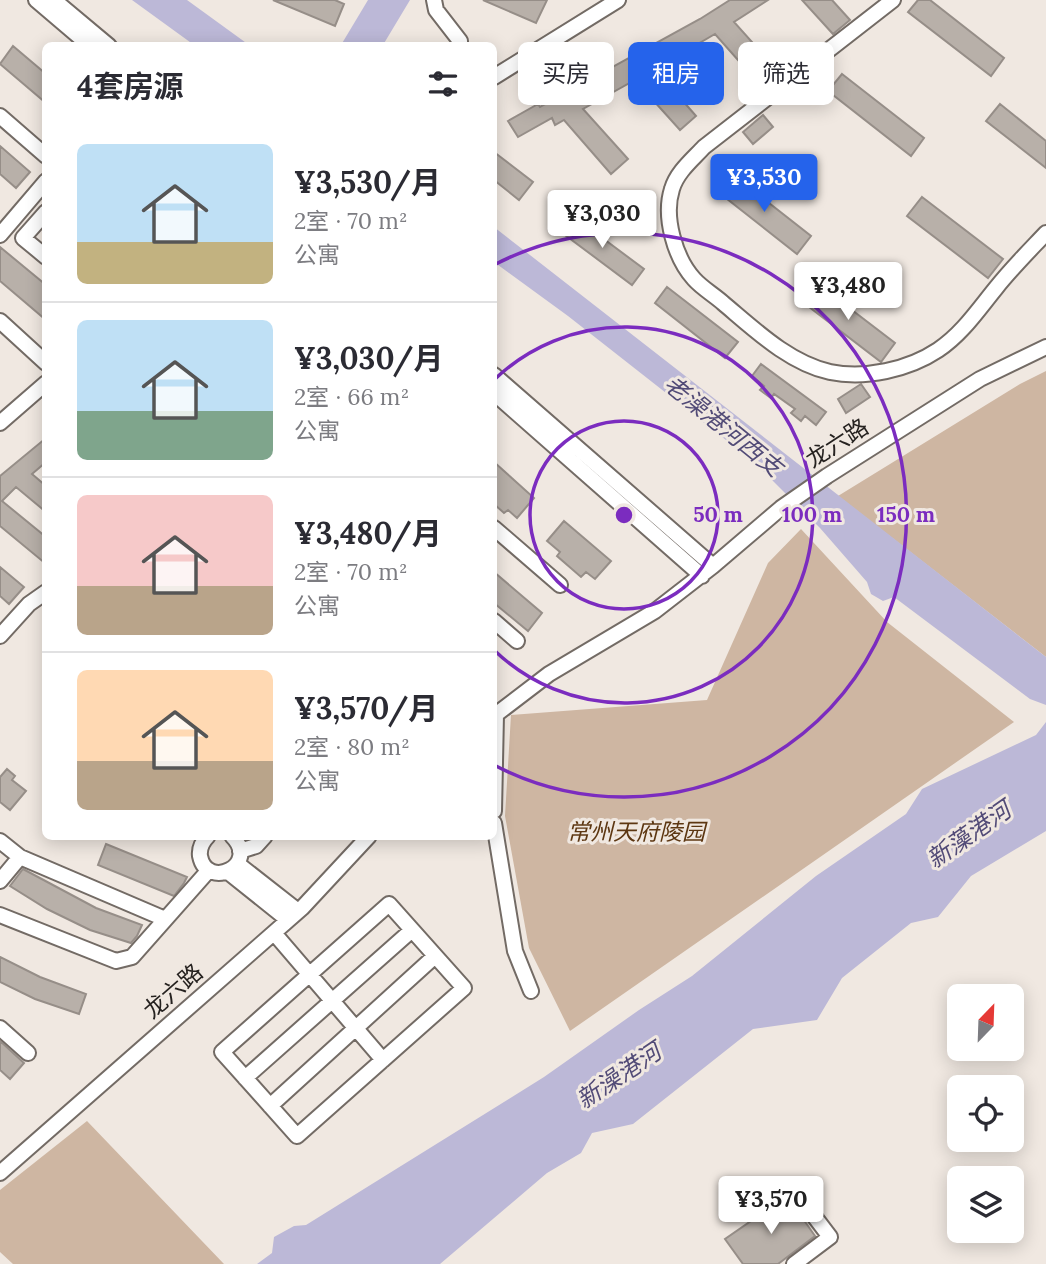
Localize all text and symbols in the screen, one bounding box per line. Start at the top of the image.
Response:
chip: 买房 [518,42,614,105]
chip: 租房 [628,42,724,105]
chip: 筛选 [738,42,834,105]
icon: filters [424,65,462,103]
text: 4套房源 [77,67,183,105]
pin: ¥3,530 [707,154,821,214]
text: ¥3,530 [726,162,802,191]
text: ¥3,530/月 [294,163,441,201]
icon: home [133,172,217,256]
pin: ¥3,030 [545,190,659,250]
text: ¥3,030 [563,198,641,227]
text: 2室 · 70 m² [294,206,408,235]
text: 公寓 [294,240,340,269]
pin: ¥3,480 [791,262,905,322]
text: ¥3,480 [810,270,886,299]
text: ¥3,030/月 [294,339,444,377]
icon: home [133,348,217,432]
water label: 老澡港河西支 [658,368,791,485]
text: 2室 · 66 m² [294,382,409,411]
street label: 龙六路 [800,412,874,474]
text: 公寓 [294,416,340,445]
text: 50 m [693,501,743,528]
text: 100 m [782,501,842,528]
text: 150 m [877,501,935,528]
centre of rings [612,503,636,527]
text: ¥3,480/月 [294,514,442,552]
icon: home [133,523,217,607]
text: 2室 · 70 m² [294,557,408,586]
text: 公寓 [294,591,340,620]
text: ¥3,570/月 [294,689,438,727]
icon: home [133,698,217,782]
text: 2室 · 80 m² [294,732,410,761]
text: 公寓 [294,766,340,795]
water label: 新藻港河 [921,792,1020,875]
park label: 常州天府陵园 [567,817,708,846]
street label: 龙六路 [137,957,208,1024]
north arrow [947,984,1024,1060]
map controls [947,984,1024,1243]
water label: 新澡港河 [570,1034,670,1115]
button: locate [947,1075,1024,1152]
button: layers [947,1166,1024,1243]
pin: ¥3,570 [714,1176,828,1236]
text: ¥3,570 [734,1184,808,1213]

